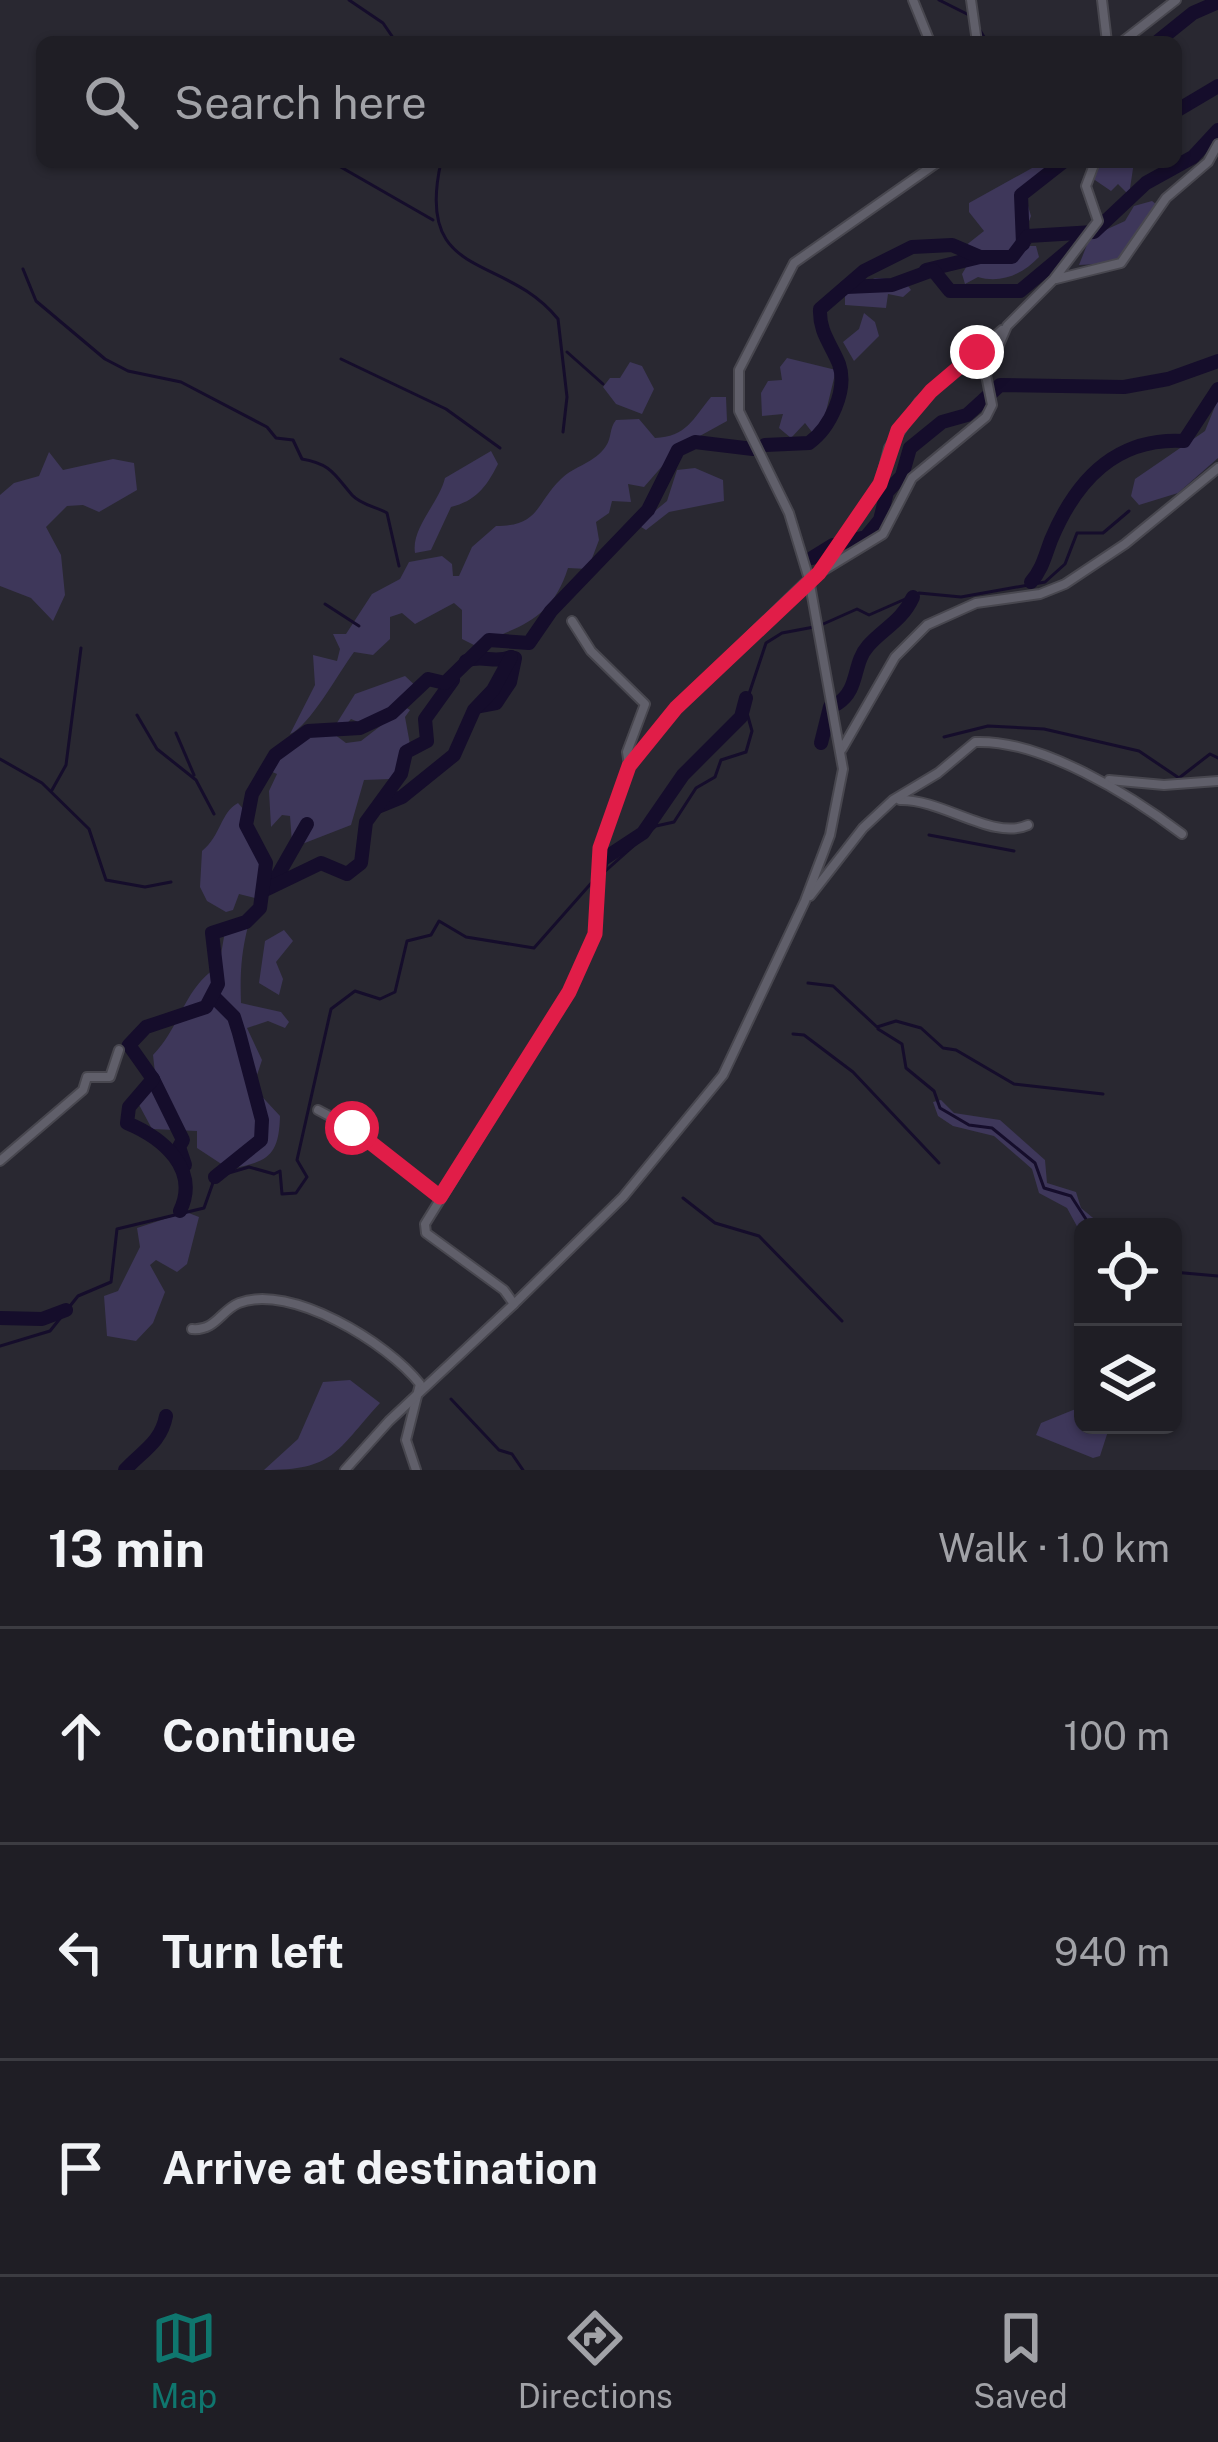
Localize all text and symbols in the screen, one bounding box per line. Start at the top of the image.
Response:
search box [36,36,1182,168]
icon: search [78,69,144,135]
text: Search here [174,76,427,129]
route end [950,325,1004,379]
route start [325,1101,379,1155]
map controls [1074,1218,1182,1434]
button: locate [1074,1218,1182,1326]
button: layers [1074,1326,1182,1434]
text: 13 min [48,1519,205,1578]
text: Walk · 1.0 km [938,1525,1170,1571]
icon: ahead [48,1703,114,1769]
text: Continue [162,1709,356,1762]
text: 100 m [1063,1713,1170,1759]
icon: left [48,1919,114,1985]
text: Turn left [162,1925,344,1978]
text: 940 m [1054,1929,1170,1975]
icon: arrive [48,2135,114,2201]
text: Arrive at destination [162,2141,598,2194]
tab: Map [150,2305,217,2415]
tab: Directions [518,2305,673,2415]
tab: Saved [973,2305,1068,2415]

